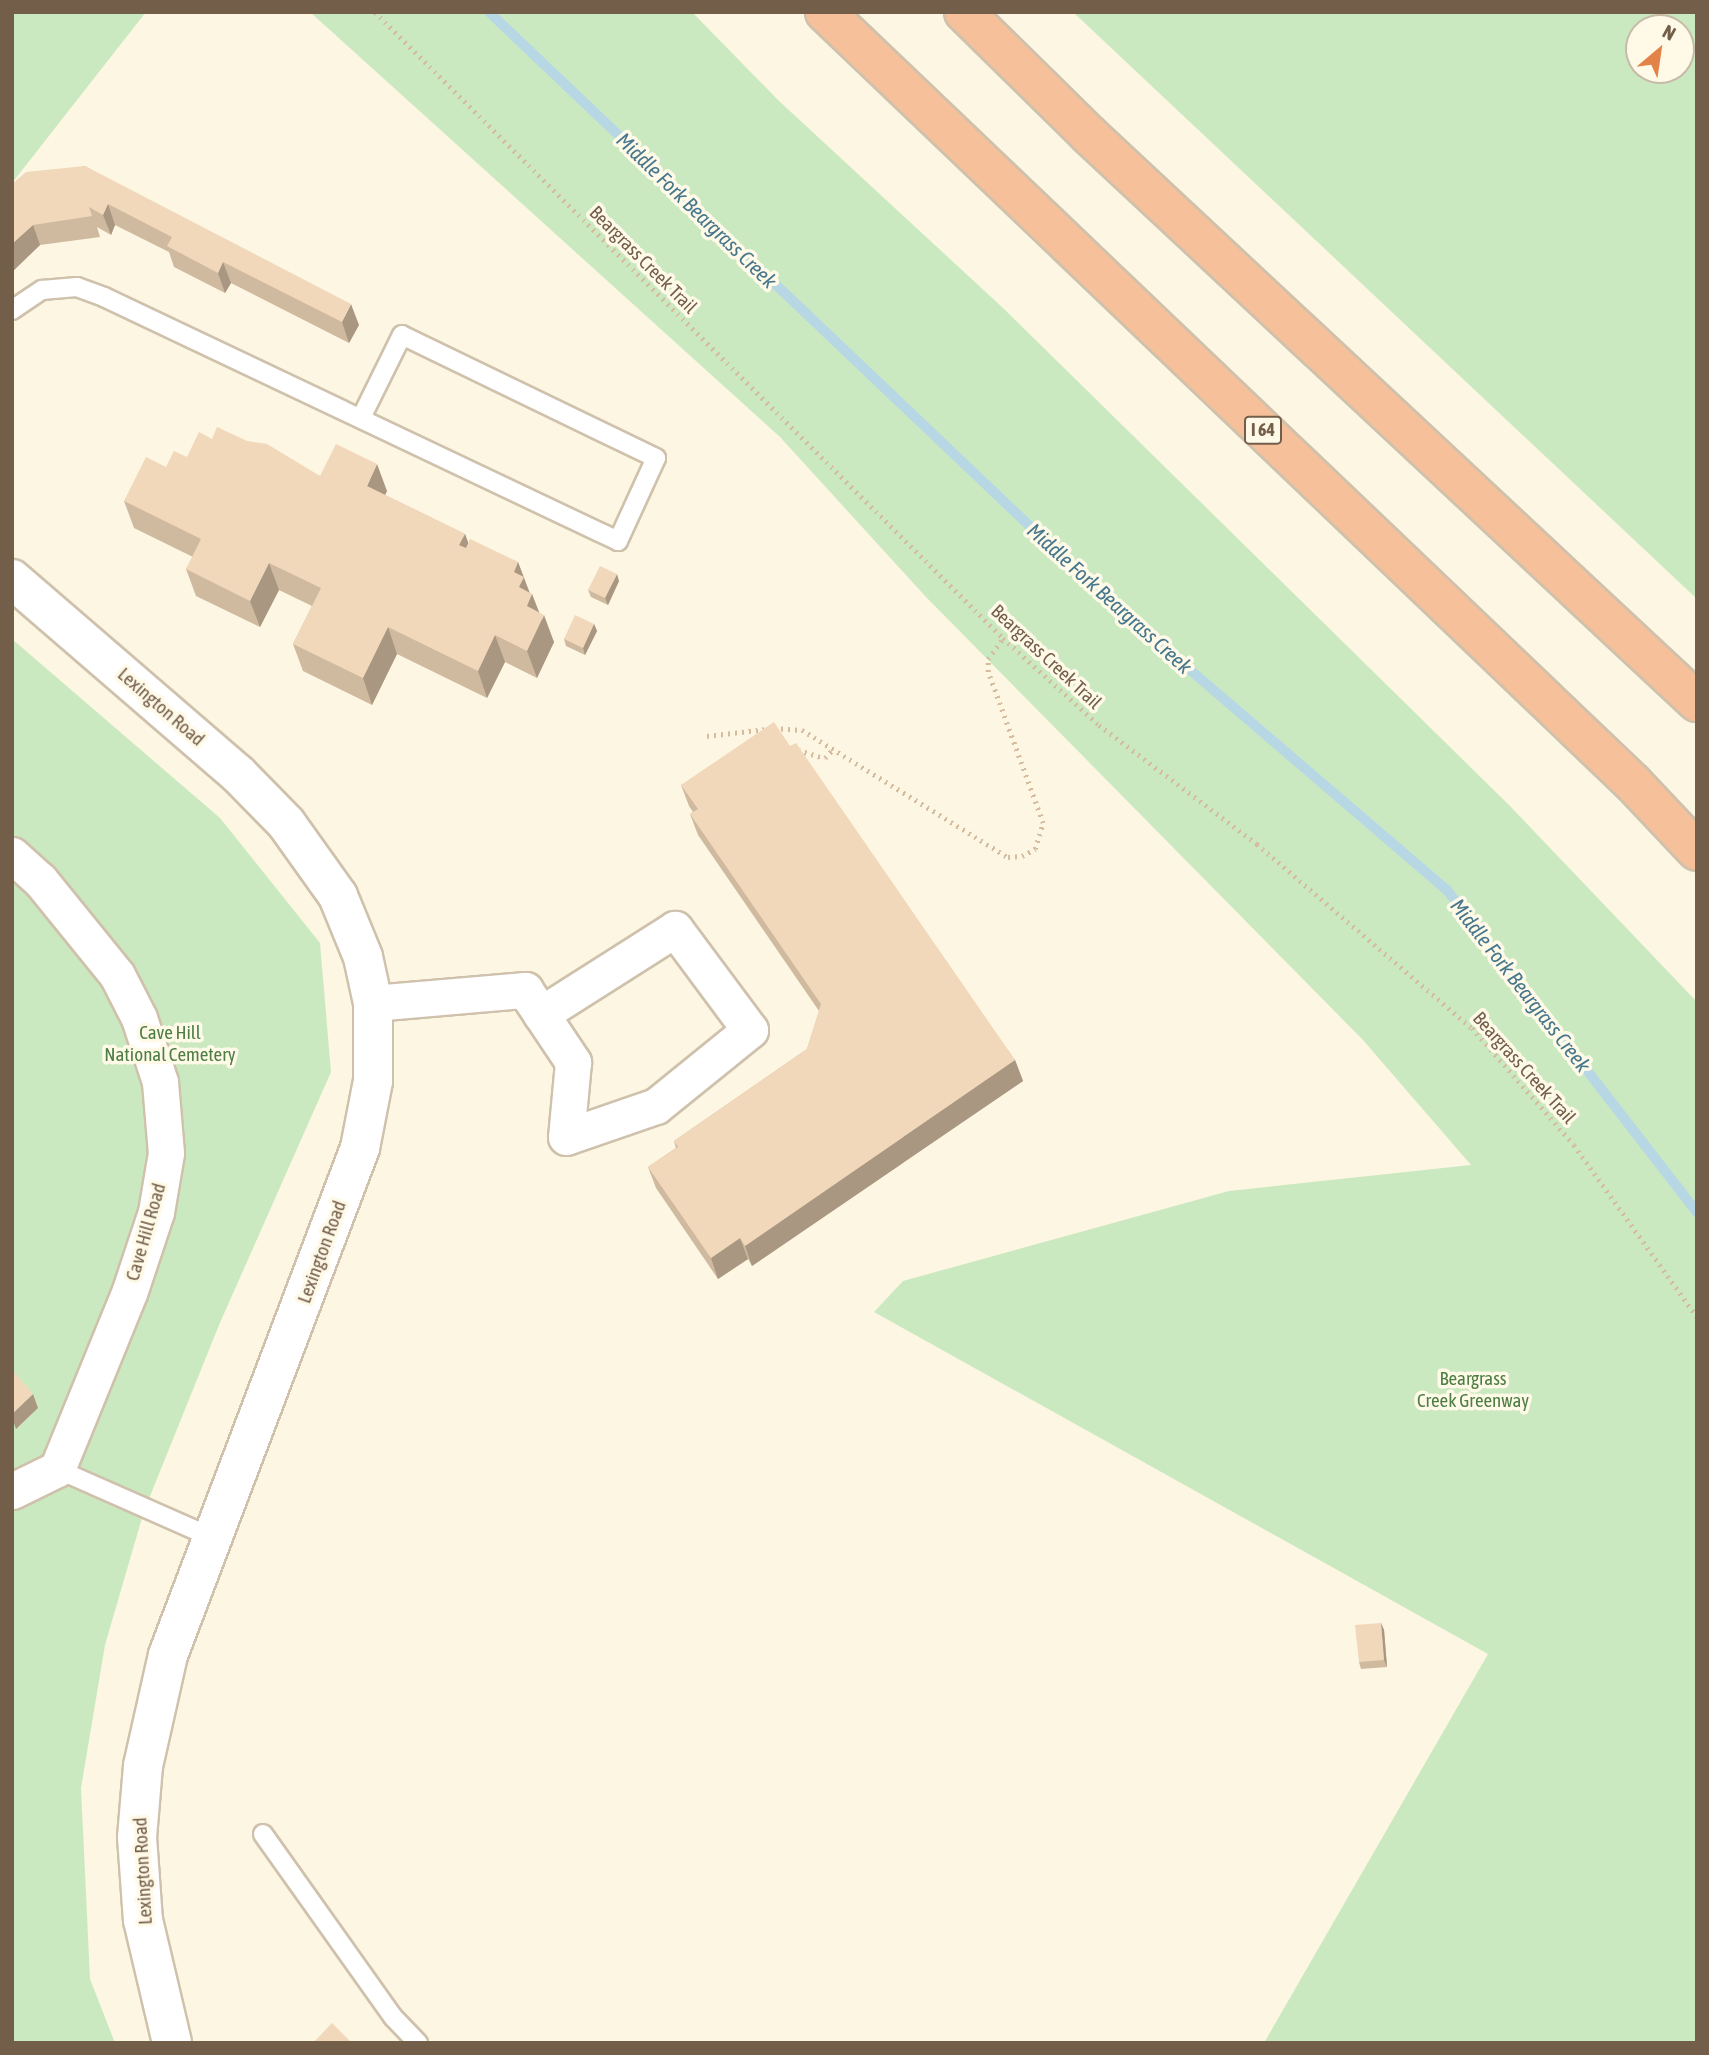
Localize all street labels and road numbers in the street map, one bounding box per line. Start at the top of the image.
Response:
street label: Beargrass Creek Trail [584,201,702,319]
road number: I 64 [1244,416,1282,444]
street label: Beargrass Creek Trail [986,600,1106,714]
street label: Lexington Road [113,663,209,751]
street label: Beargrass Creek Trail [1468,1007,1580,1129]
street label: Cave Hill Road [121,1181,171,1283]
street label: Lexington Road [293,1198,351,1306]
street label: Lexington Road [129,1817,157,1925]

